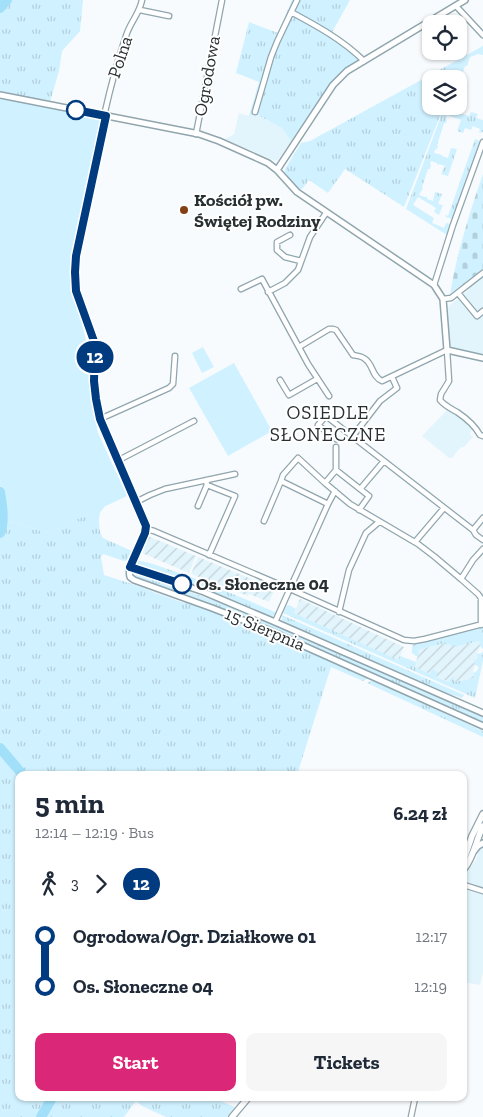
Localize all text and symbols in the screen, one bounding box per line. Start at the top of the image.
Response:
map controls [422,15,467,115]
button: locate [422,15,467,60]
street label: Polna [103,33,137,81]
street label: Ogrodowa [189,34,225,118]
button: layers [422,70,467,115]
unlabelled marker [66,100,86,120]
place label: Kościół pw. Świętej Rodziny [194,189,321,232]
marker: Kościół pw. Świętej Rodziny [178,204,190,216]
line badge: 12 [72,341,118,373]
text: 12 [87,346,103,368]
district label: OSIEDLE SŁONECZNE [270,401,386,446]
place label: Os. Słoneczne 04 [196,573,329,595]
marker: Os. Słoneczne 04 [172,574,192,594]
street label: 15 Sierpnia [222,602,309,656]
text: 5 min [35,787,104,820]
text: 6.24 zł [393,802,447,825]
text: 12:14 – 12:19 · Bus [35,823,154,842]
icon: walk [35,870,63,898]
icon: forward [87,870,115,898]
text: 12 [133,873,150,895]
text: 3 [71,874,79,893]
text: Ogrodowa/Ogr. Działkowe 01 [73,925,316,948]
text: 12:17 [416,927,447,946]
text: Os. Słoneczne 04 [73,975,213,998]
text: 12:19 [414,977,447,996]
button: Start [35,1033,236,1091]
button: Tickets [246,1033,447,1091]

